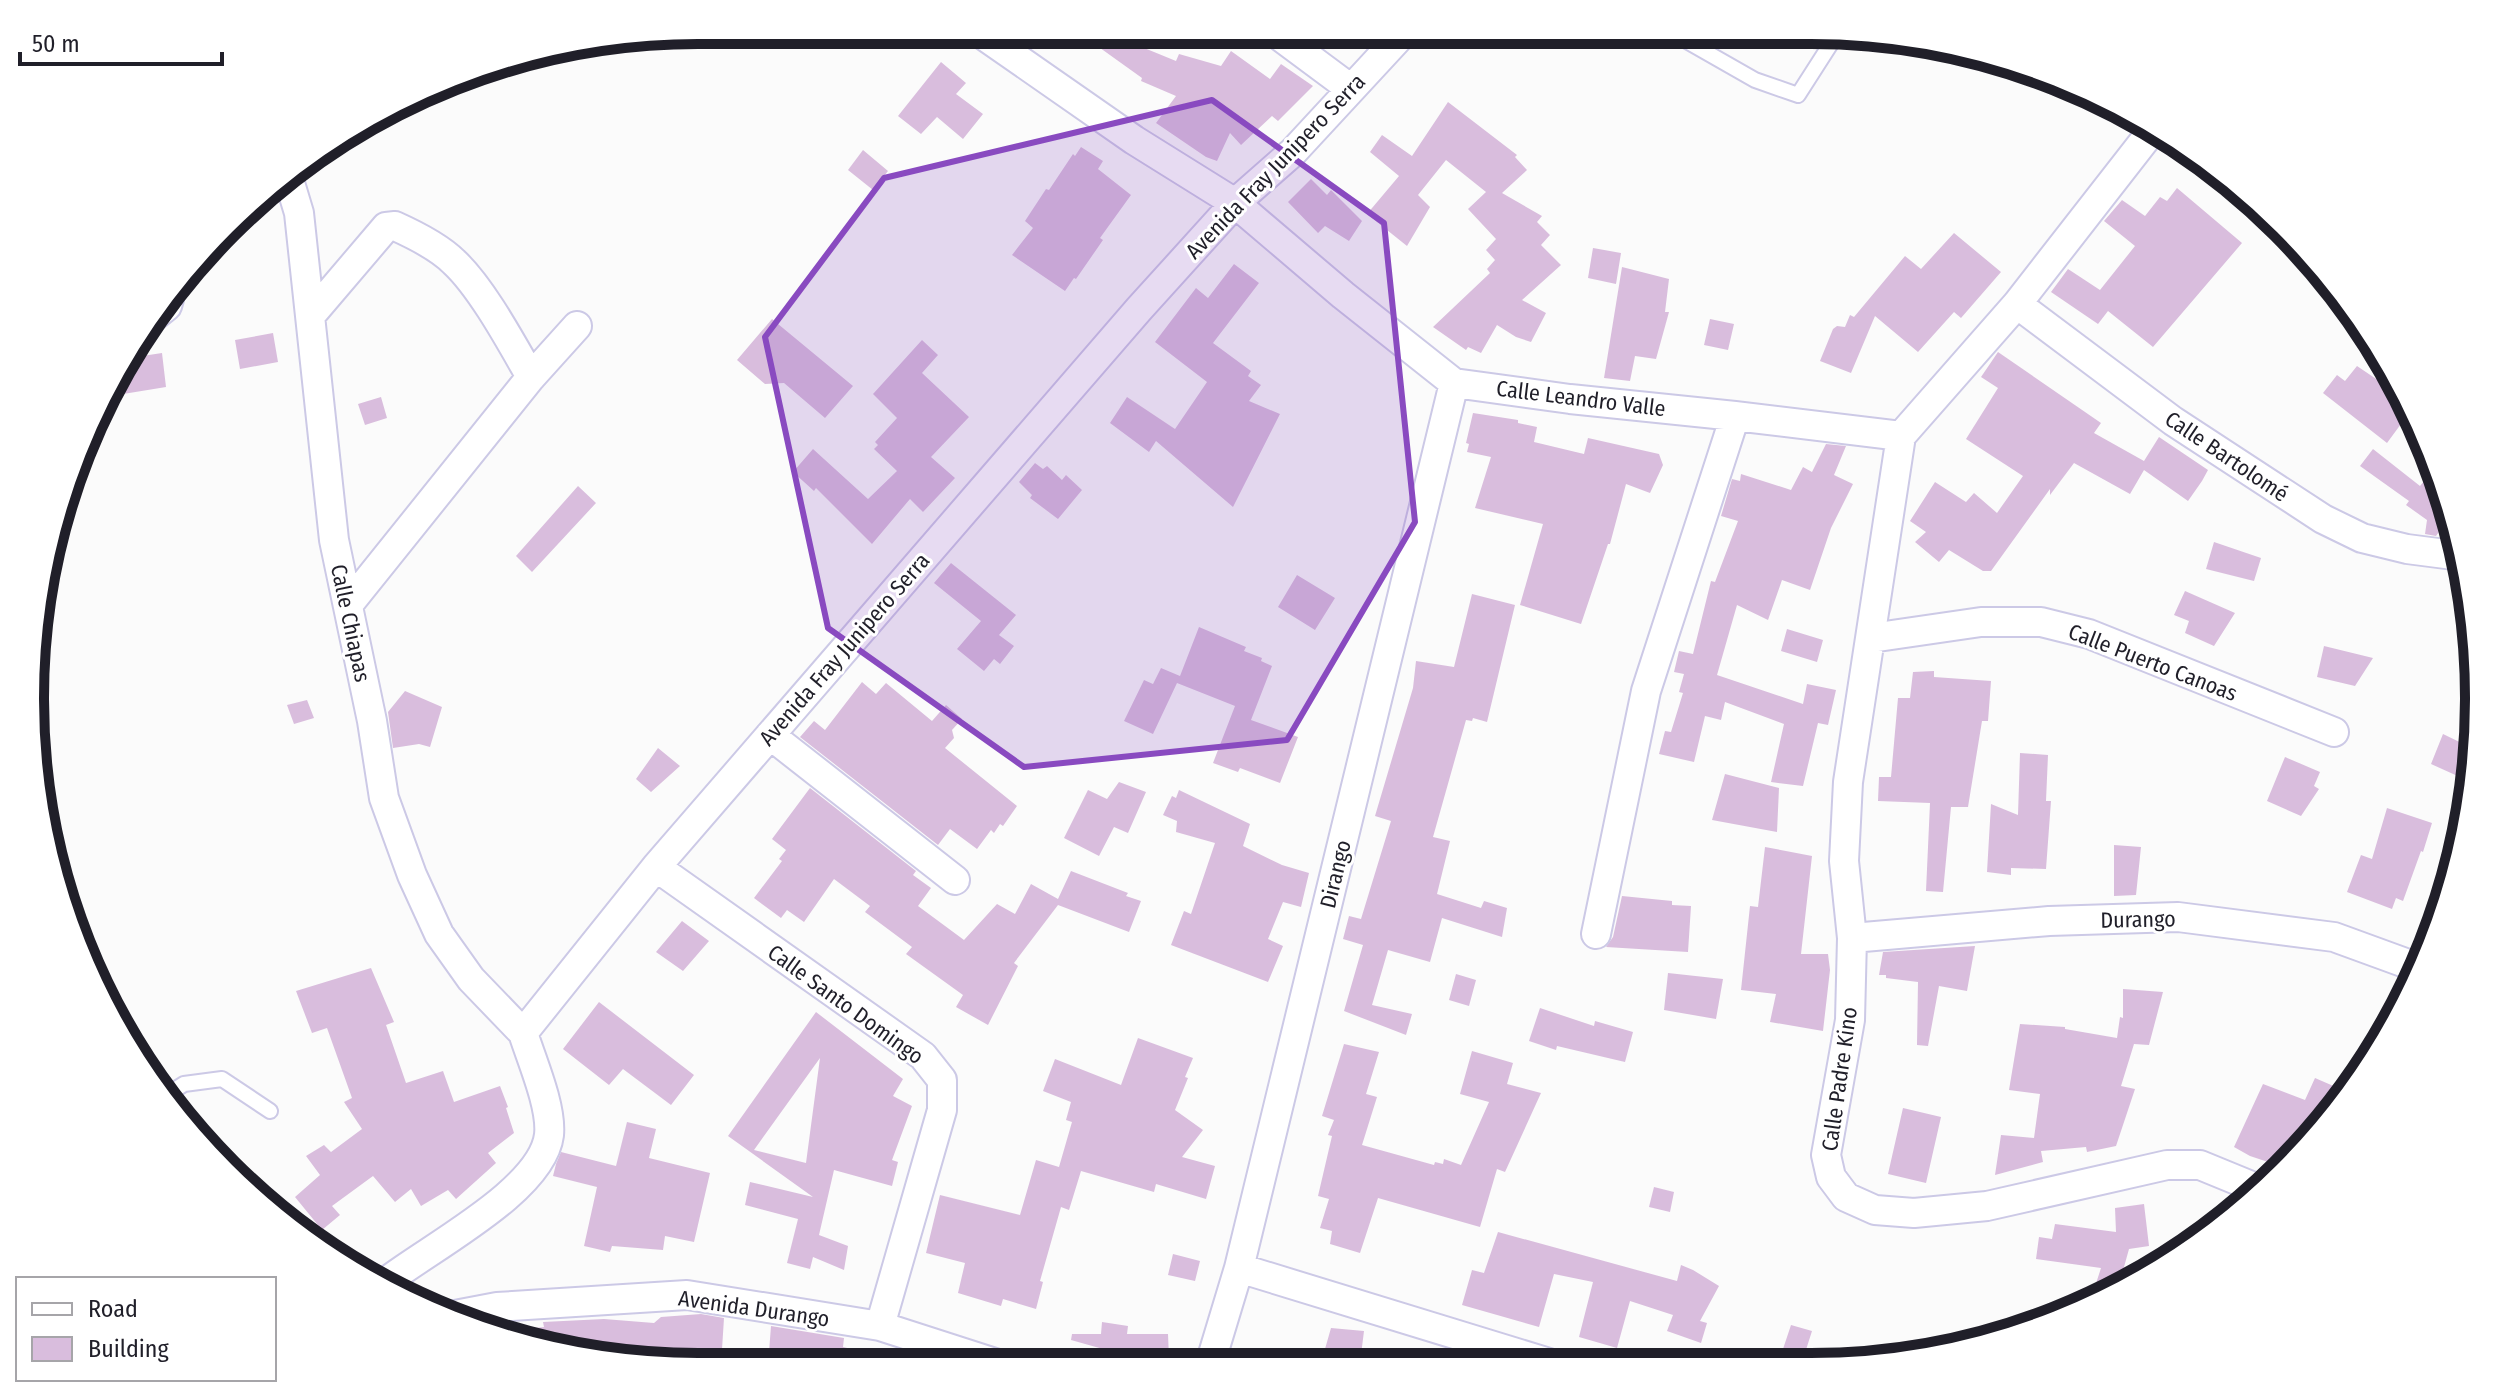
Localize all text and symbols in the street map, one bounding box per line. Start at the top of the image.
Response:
scale bar [20,16,222,66]
text: 50 m [32,30,80,58]
street label: Avenida Fray Junipero Serra [1180,68,1371,264]
street label: Calle Leandro Valle [1495,375,1667,422]
street label: Calle Bartolomé [2160,405,2294,508]
street label: Avenida Fray Junipero Serra [753,547,935,751]
street label: Calle Chiapas [325,562,376,684]
street label: Calle Puerto Canoas [2065,618,2241,707]
street label: Dirango [1314,837,1357,911]
street label: Durango [2100,905,2176,934]
street label: Calle Santo Domingo [763,939,929,1070]
street label: Calle Padre Kino [1816,1005,1863,1153]
legend [16,1277,276,1381]
street label: Avenida Durango [677,1285,831,1332]
text: Road [88,1295,138,1323]
text: Building [88,1335,170,1363]

